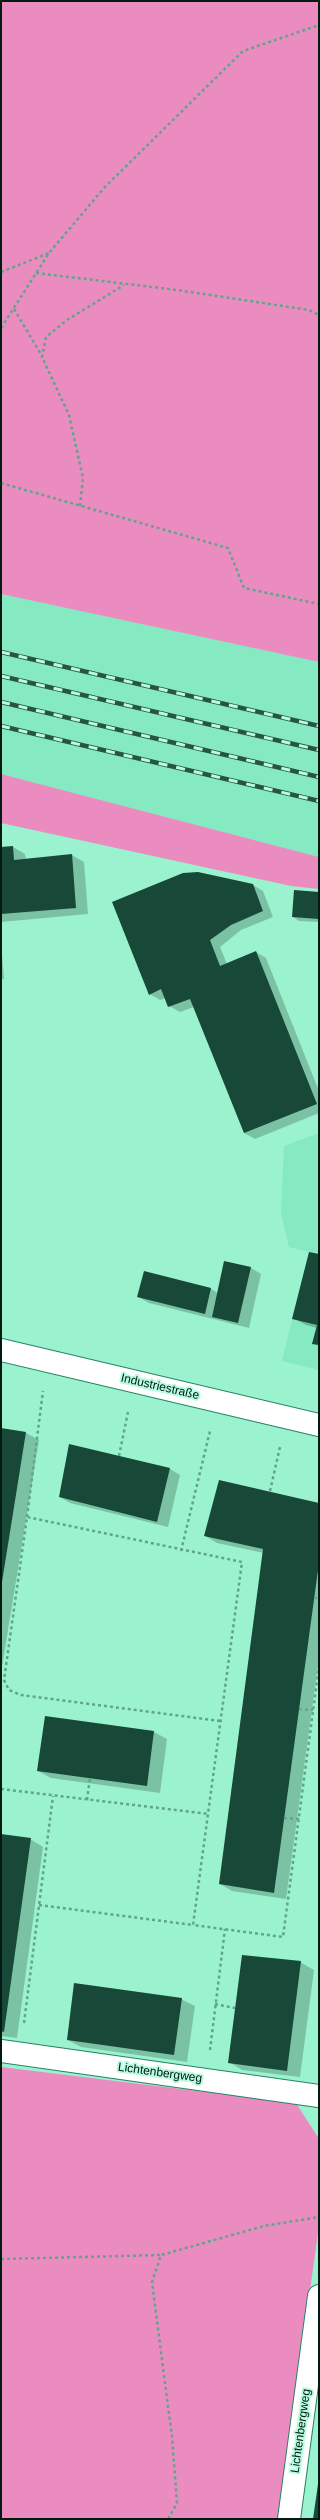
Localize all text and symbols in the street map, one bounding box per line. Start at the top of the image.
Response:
street label: Industriestraße [119,1371,201,1403]
street label: Lichtenbergweg [117,2060,203,2086]
street label: Lichtenbergweg [288,2388,314,2474]

